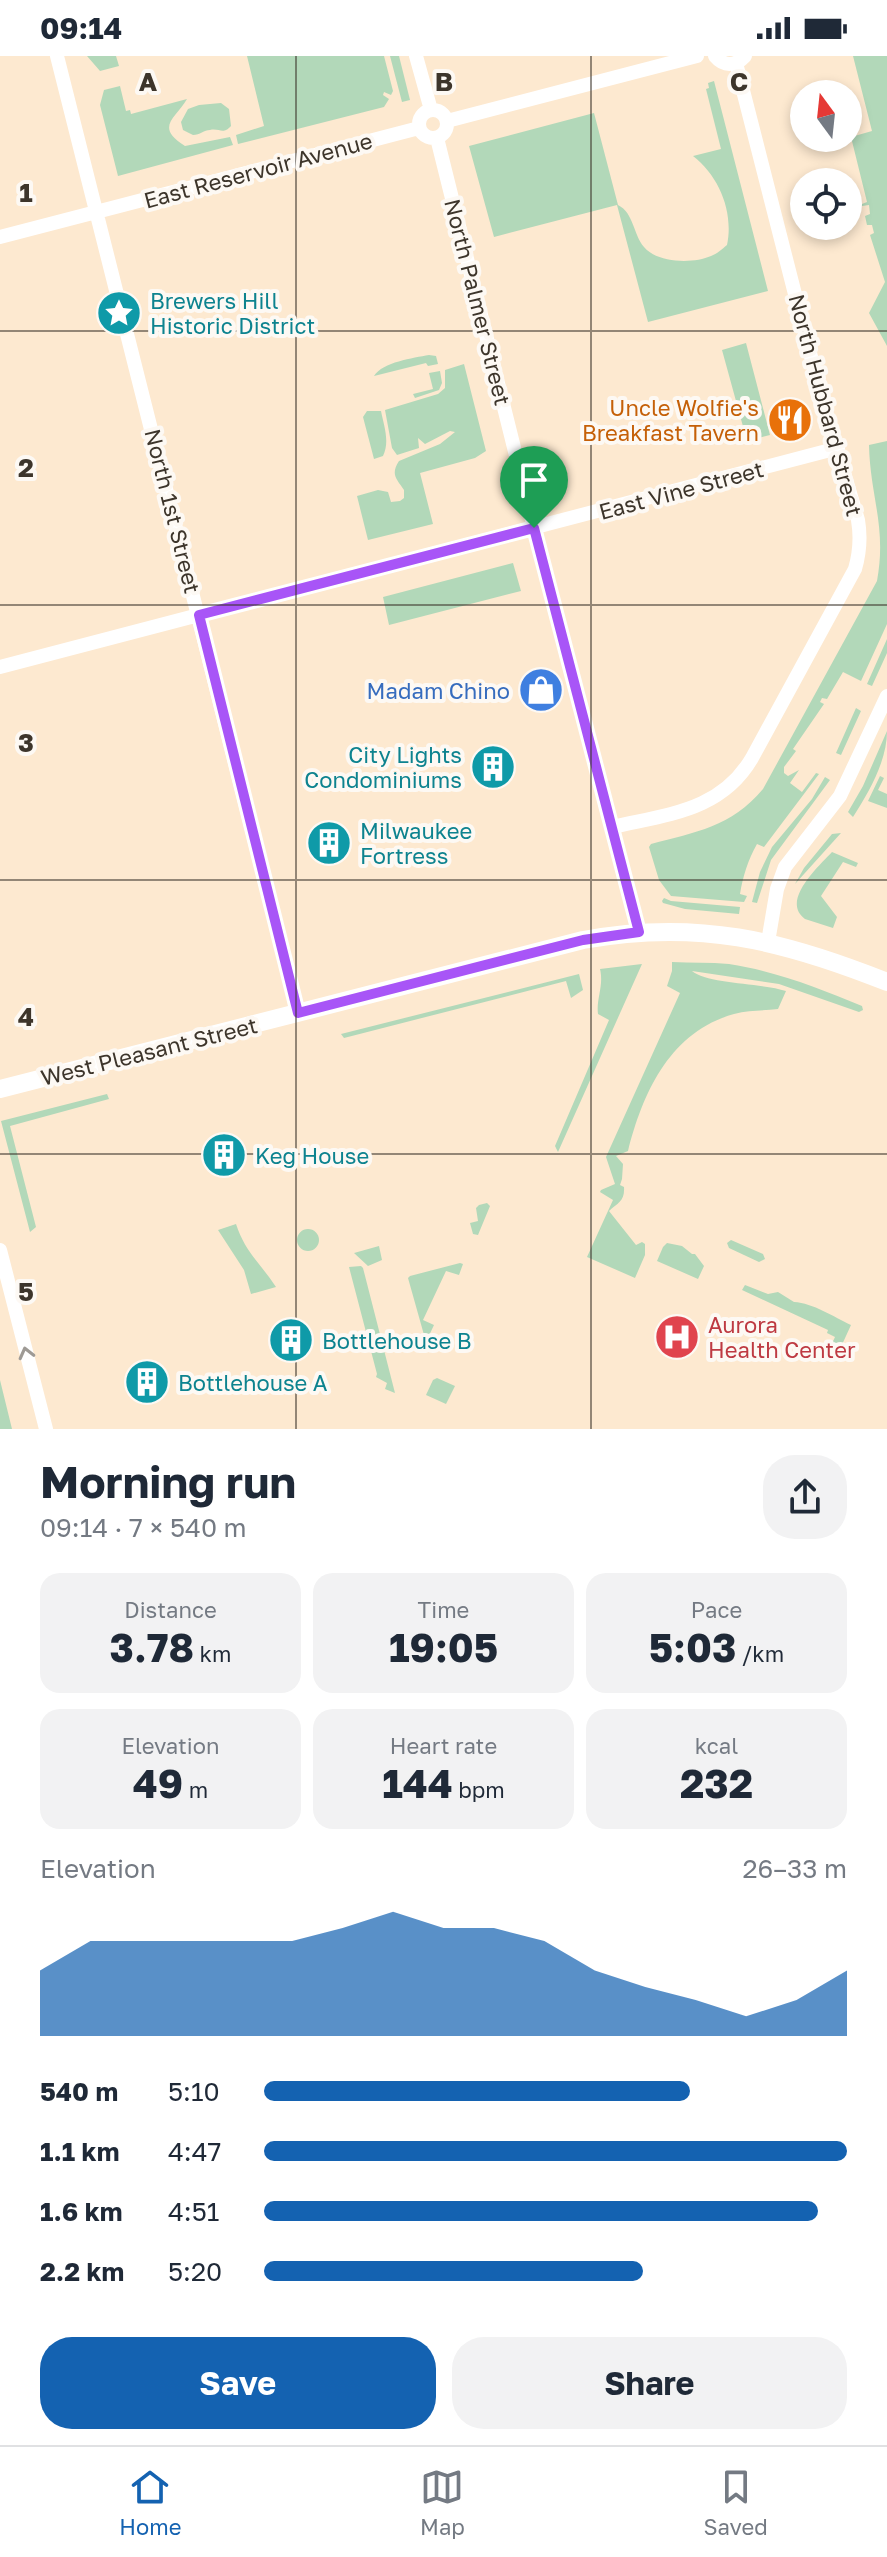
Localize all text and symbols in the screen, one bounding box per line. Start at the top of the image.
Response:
text: 09:14 [40,10,122,46]
text: A [139,66,158,97]
text: B [435,66,453,97]
text: C [730,66,748,97]
north arrow [790,80,862,152]
map controls [790,80,862,240]
street label: East Reservoir Avenue [141,126,375,214]
button: locate [790,168,862,240]
text: 1 [19,177,33,208]
street label: North Palmer Street [439,196,517,408]
place label: Brewers Hill Historic District [150,287,315,339]
place icon: Brewers Hill Historic District [95,289,143,337]
street label: North Hubbard Street [783,291,869,519]
place label: Uncle Wolfie's Breakfast Tavern [582,394,759,446]
restaurant icon: Uncle Wolfie's Breakfast Tavern [766,396,814,444]
street label: North 1st Street [140,426,206,596]
pin [500,446,568,528]
text: 2 [18,452,34,483]
street label: East Vine Street [596,455,766,525]
icon: arrive [512,458,556,502]
shop icon: Madam Chino [517,666,565,714]
place label: Madam Chino [367,677,510,704]
text: 3 [18,727,34,758]
place label: City Lights Condominiums [304,741,462,793]
building icon: City Lights Condominiums [469,743,517,791]
place label: Milwaukee Fortress [360,817,472,869]
building icon: Milwaukee Fortress [305,819,353,867]
text: 4 [18,1001,34,1032]
street label: West Pleasant Street [38,1011,260,1091]
building icon: Keg House [200,1131,248,1179]
place label: Keg House [255,1142,369,1169]
text: 5 [18,1276,34,1307]
place label: Aurora Health Center [708,1311,856,1363]
hospital icon: Aurora Health Center [653,1313,701,1361]
building icon: Bottlehouse B [267,1316,315,1364]
place label: Bottlehouse B [322,1327,472,1354]
one-way arrow [19,1347,36,1361]
building icon: Bottlehouse A [123,1358,171,1406]
place label: Bottlehouse A [178,1369,328,1396]
text: Morning run [40,1455,296,1508]
button: share [763,1455,847,1539]
text: 09:14 · 7 × 540 m [40,1512,247,1543]
text: Distance [124,1596,217,1623]
text: Time [418,1596,469,1623]
text: Pace [691,1596,742,1623]
text: 3.78 [109,1623,194,1671]
text: 19:05 [389,1623,498,1671]
text: 5:03 [649,1623,736,1671]
text: km [194,1640,232,1667]
text: /km [736,1640,784,1667]
text: Elevation [122,1732,219,1759]
text: Heart rate [390,1732,497,1759]
text: kcal [695,1732,738,1759]
text: 49 [133,1759,183,1807]
text: 144 [382,1759,453,1807]
text: 232 [680,1759,753,1807]
text: m [183,1776,208,1803]
text: bpm [453,1776,505,1803]
text: Elevation [40,1853,156,1884]
text: 26–33 m [742,1853,847,1884]
text: 540 m [40,2076,118,2107]
text: 5:10 [168,2076,220,2107]
text: 1.1 km [40,2136,119,2167]
text: 4:47 [168,2136,221,2167]
text: 1.6 km [40,2196,123,2227]
text: 4:51 [168,2196,219,2227]
text: 2.2 km [40,2256,124,2287]
text: 5:20 [168,2256,222,2287]
button: Save [40,2337,436,2429]
button: Share [452,2337,847,2429]
tab: Home [119,2465,181,2540]
tab: Map [420,2465,465,2540]
tab: Saved [703,2465,768,2540]

